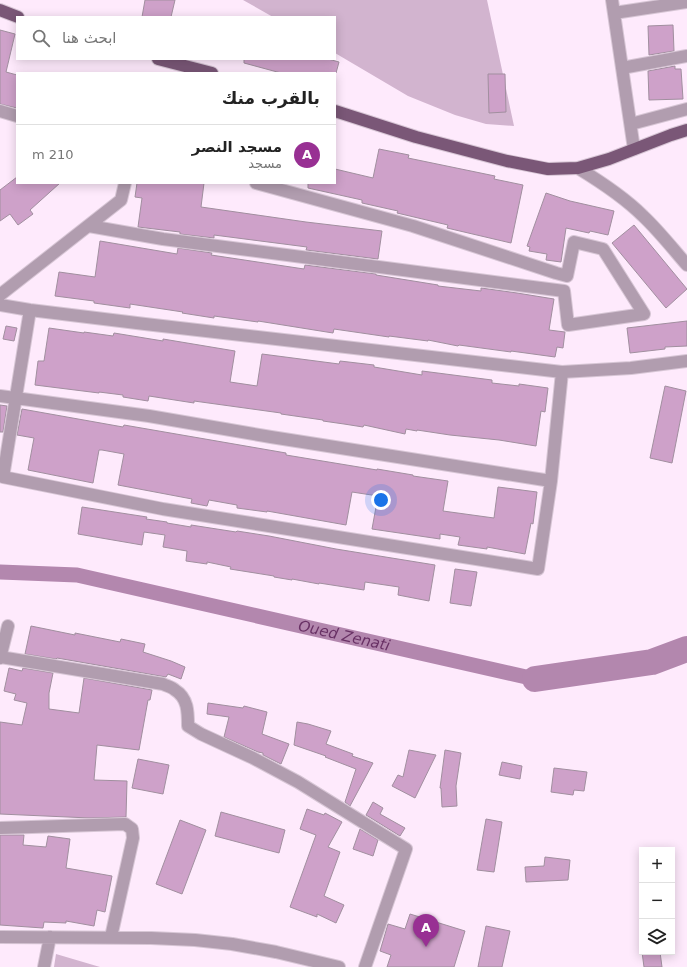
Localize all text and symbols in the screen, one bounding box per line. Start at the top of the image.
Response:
search box [16,16,336,60]
icon: search [30,27,52,49]
text: ابحث هنا [62,29,117,47]
text: بالقرب منك [222,88,320,108]
text: مسجد النصر [192,138,282,156]
text: 210 m [32,147,74,162]
text: A [302,147,312,162]
text: مسجد [248,156,282,171]
your location [371,490,391,510]
water label: Oued Zenati [297,617,392,655]
map controls [639,847,675,955]
button: + [639,847,675,883]
button: − [639,883,675,919]
pin: A [413,914,439,947]
button: layers [639,919,675,955]

